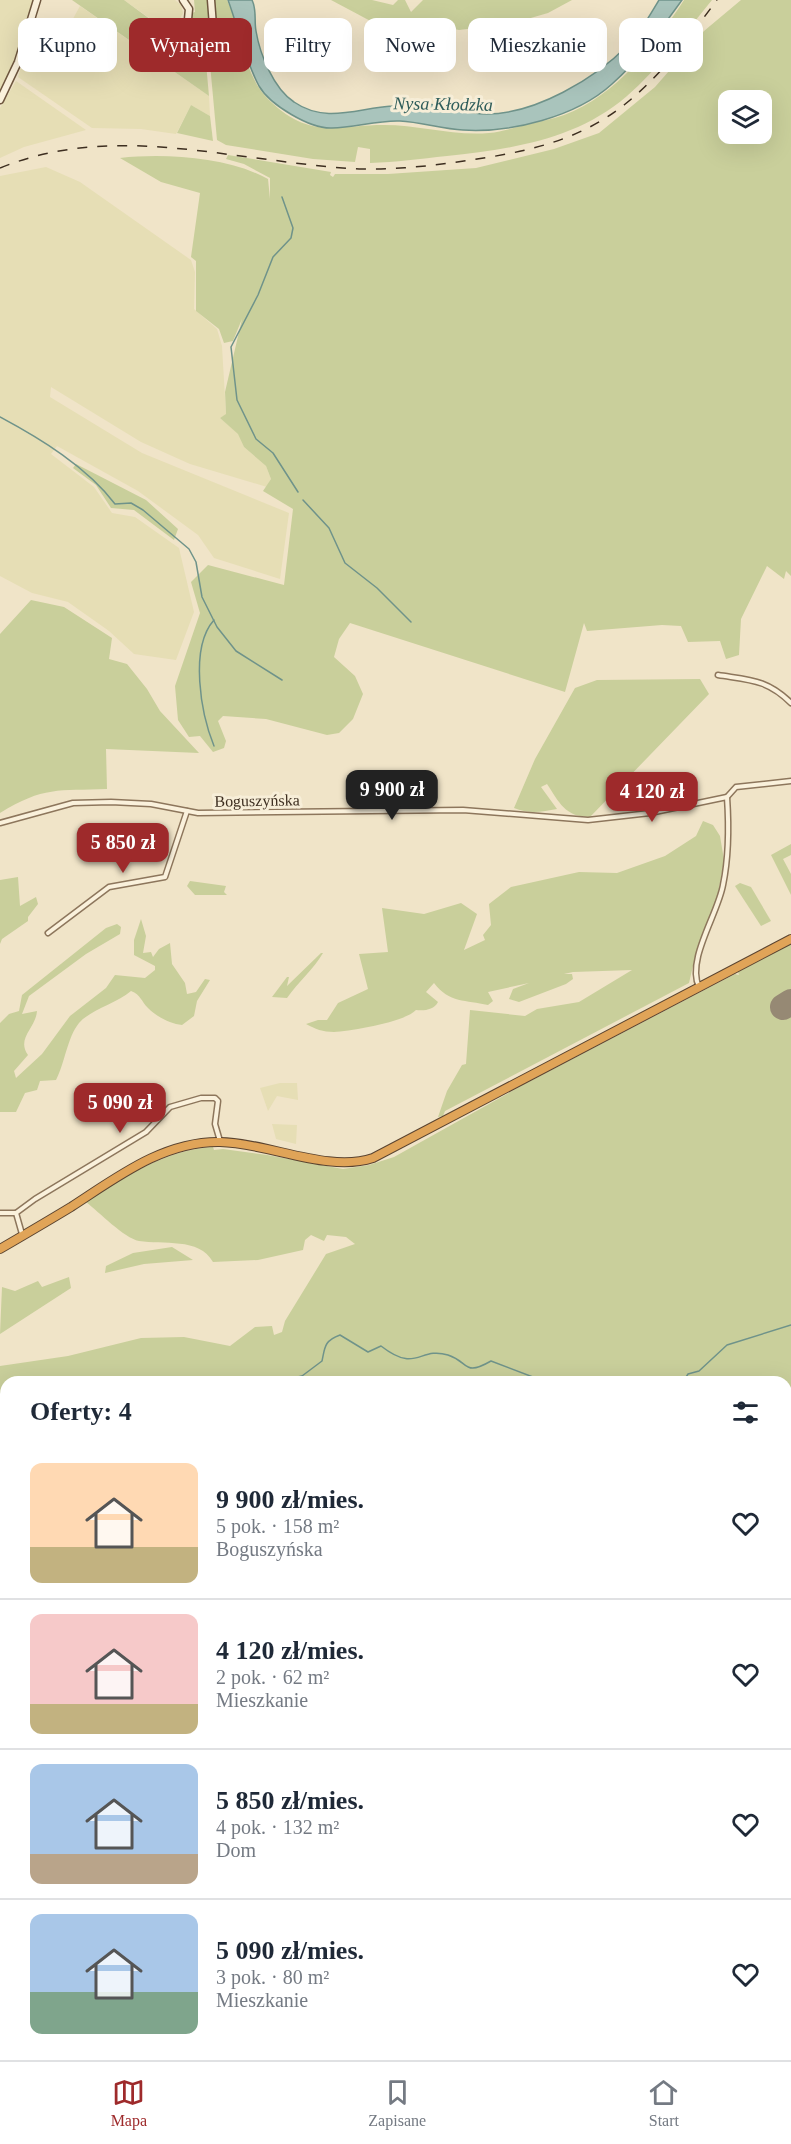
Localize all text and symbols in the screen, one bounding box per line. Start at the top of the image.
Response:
chip: Kupno [18,18,117,72]
chip: Wynajem [129,18,252,72]
chip: Filtry [264,18,352,72]
chip: Nowe [364,18,456,72]
chip: Mieszkanie [468,18,607,72]
chip: Dom [619,18,703,72]
map controls [718,90,772,144]
button: layers [718,90,772,144]
water label: Nysa Kłodzka [392,93,493,115]
pin: 9 900 zł [330,770,454,821]
pin: 4 120 zł [590,772,714,823]
text: 9 900 zł [360,778,424,800]
text: 4 120 zł [620,780,684,802]
street label: Boguszyńska [214,791,300,811]
pin: 5 850 zł [61,823,185,874]
text: 5 850 zł [91,831,155,853]
pin: 5 090 zł [58,1083,182,1134]
text: 5 090 zł [88,1091,152,1113]
icon: filters [729,1396,762,1429]
text: Oferty: 4 [30,1397,132,1426]
text: 9 900 zł/mies. [216,1485,364,1514]
icon: home [78,1487,150,1559]
icon: heart [729,1507,762,1540]
text: 5 pok. · 158 m² [216,1515,339,1537]
text: Boguszyńska [216,1538,323,1560]
text: 4 120 zł/mies. [216,1636,364,1665]
icon: home [78,1638,150,1710]
icon: heart [729,1658,762,1691]
text: 2 pok. · 62 m² [216,1666,329,1688]
text: Mieszkanie [216,1689,308,1711]
text: 5 850 zł/mies. [216,1786,364,1815]
icon: home [78,1788,150,1860]
icon: heart [729,1808,762,1841]
text: 4 pok. · 132 m² [216,1816,339,1838]
text: Dom [216,1839,256,1861]
text: 5 090 zł/mies. [216,1936,364,1965]
icon: home [78,1938,150,2010]
icon: heart [729,1958,762,1991]
text: 3 pok. · 80 m² [216,1966,329,1988]
text: Mieszkanie [216,1989,308,2011]
tab: Mapa [111,2076,147,2130]
tab: Zapisane [368,2076,426,2130]
tab: Start [647,2076,680,2130]

